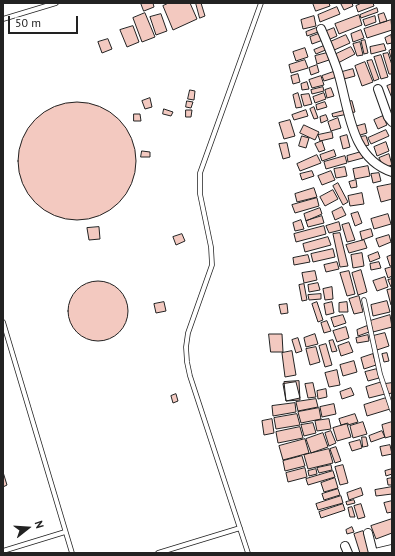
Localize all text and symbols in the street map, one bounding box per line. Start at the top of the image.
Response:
scale bar [10,8,80,34]
text: 50 m [15,15,41,30]
north arrow [8,508,48,548]
text: N [32,519,47,530]

